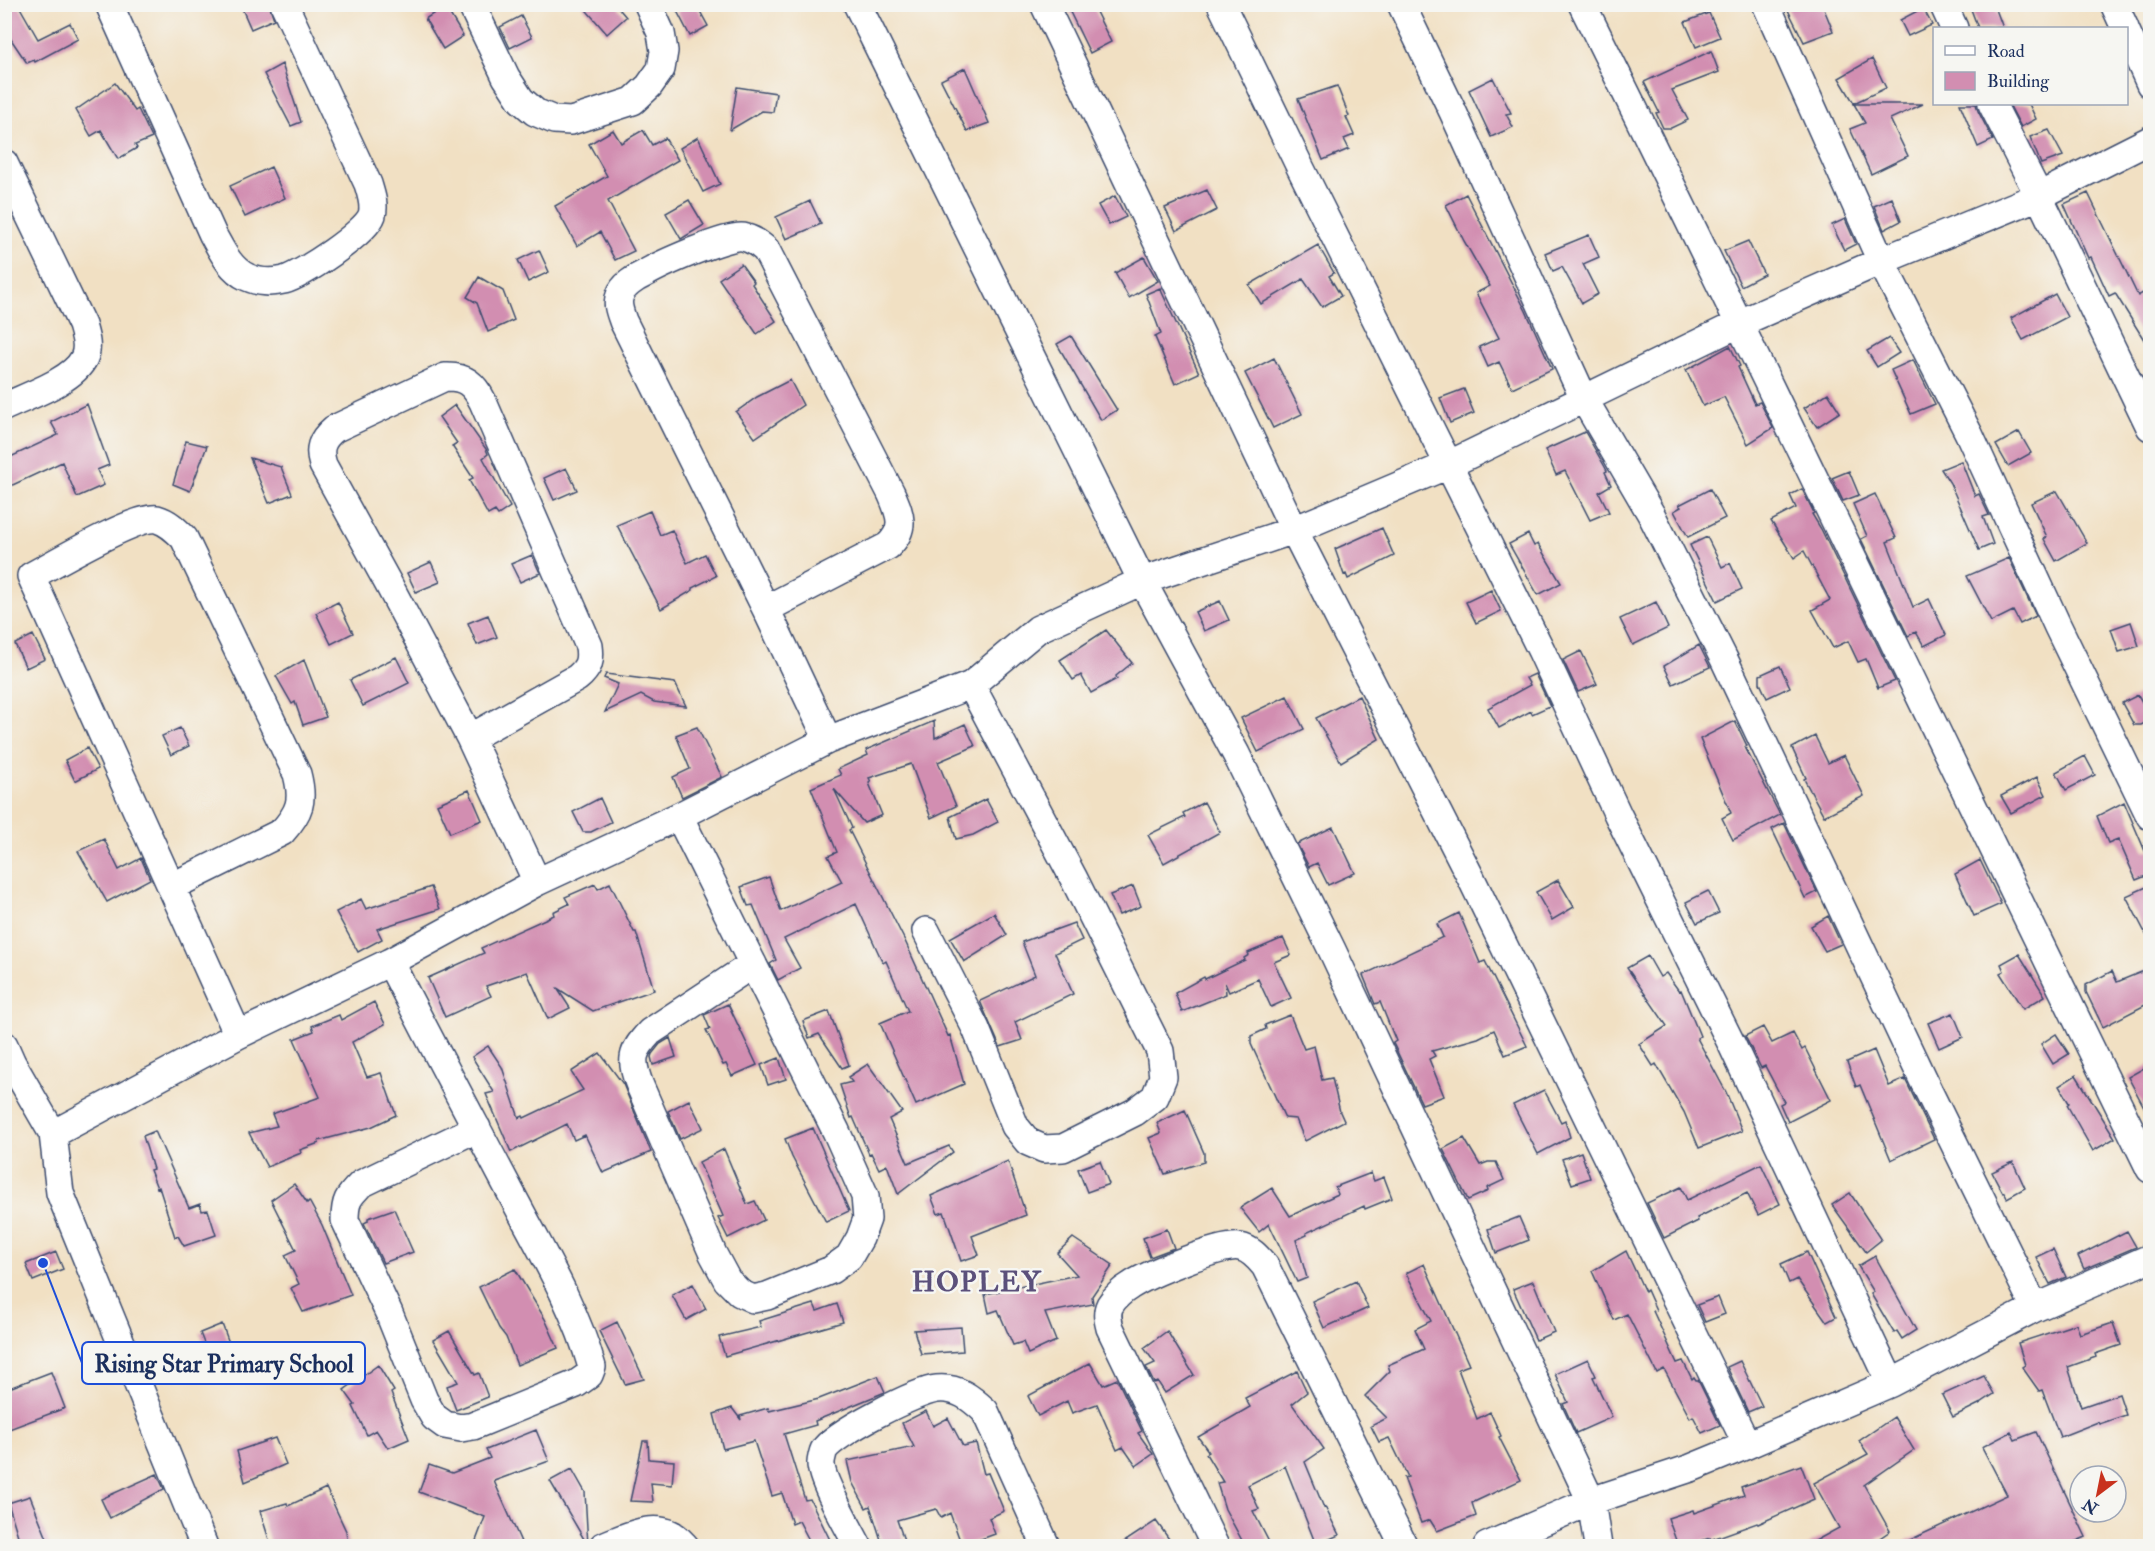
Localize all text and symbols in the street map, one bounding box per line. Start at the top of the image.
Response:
legend [1933,27,2128,105]
text: Road [1987,40,2025,63]
text: Building [1987,70,2050,93]
district label: HOPLEY [912,1265,1042,1300]
callout: Rising Star Primary School [82,1342,365,1384]
text: Rising Star Primary School [94,1349,355,1380]
north arrow [2068,1464,2128,1524]
text: N [2079,1493,2103,1519]

